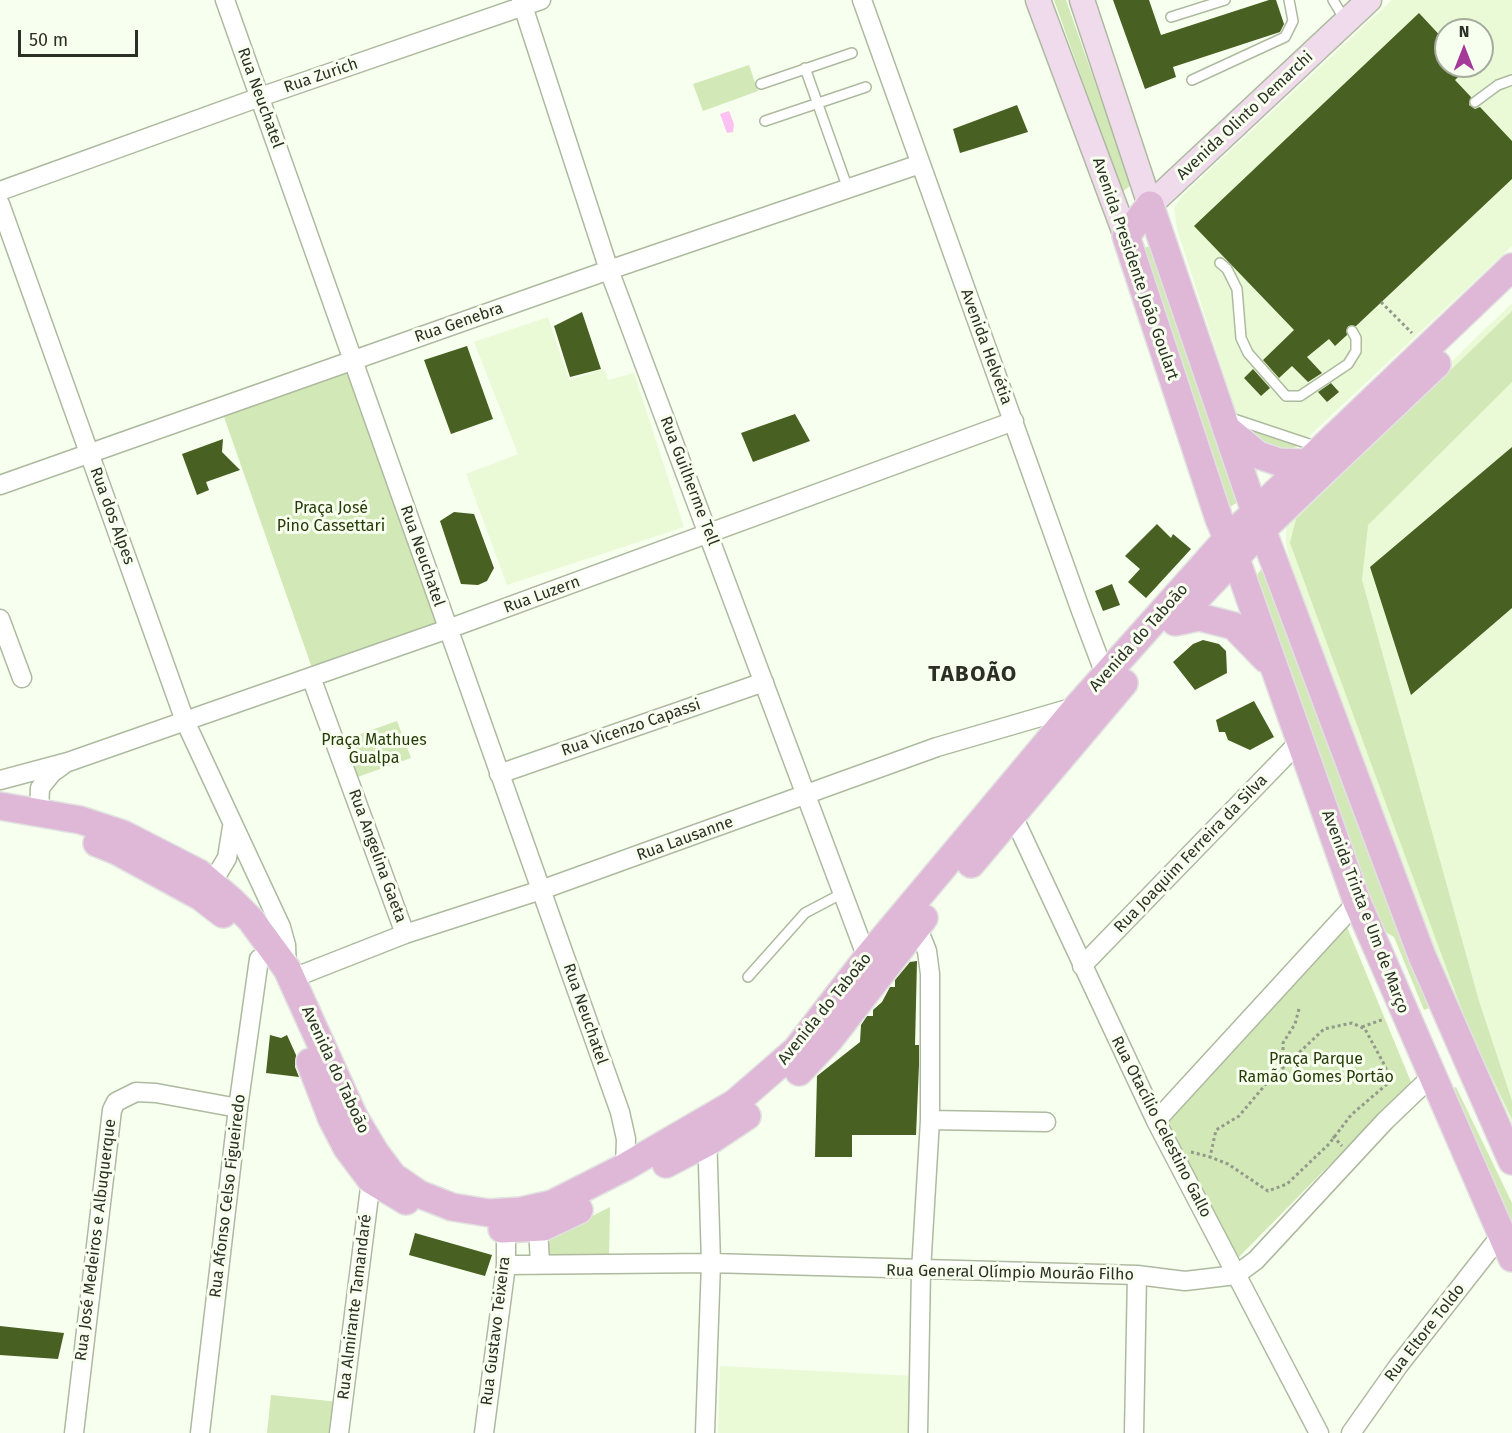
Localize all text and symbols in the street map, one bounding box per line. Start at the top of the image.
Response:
scale bar [21,18,141,56]
north arrow [1434,18,1494,78]
text: N [1459,22,1469,41]
text: 50 m [29,29,68,51]
street label: Rua Neuchatel [233,45,287,151]
street label: Avenida Olinto Demarchi [1173,48,1317,184]
street label: Rua Zurich [281,54,361,98]
street label: Avenida Presidente João Goulart [1088,155,1182,383]
street label: Avenida Helvétia [956,287,1016,407]
street label: Rua Genebra [412,299,506,347]
street label: Rua Guilherme Tell [655,414,723,548]
street label: Rua dos Alpes [86,465,138,567]
park label: Praça José Pino Cassettari [277,499,385,537]
street label: Rua Neuchatel [396,503,448,609]
street label: Rua Luzern [501,572,583,618]
street label: Avenida do Taboão [1086,580,1192,696]
district label: TABOÃO [928,662,1018,688]
street label: Rua Vicenzo Capassi [559,695,703,761]
park label: Praça Mathues Gualpa [321,731,427,769]
street label: Rua Joaquim Ferreira da Silva [1110,771,1272,937]
street label: Rua Angelina Gaeta [344,787,410,925]
street label: Avenida Trinta e Um de Março [1317,808,1413,1016]
street label: Rua Lausanne [634,813,736,865]
street label: Avenida do Taboão [774,949,876,1069]
street label: Rua Neuchatel [559,961,611,1067]
street label: Avenida do Taboão [297,1003,373,1137]
street label: Rua Otacílio Celestino Gallo [1107,1033,1215,1221]
park label: Praça Parque Ramão Gomes Portão [1238,1050,1394,1088]
street label: Rua Afonso Celso Figueiredo [206,1093,250,1299]
street label: Rua José Medeiros e Albuquerque [72,1118,120,1362]
street label: Rua Almirante Tamandaré [334,1213,376,1401]
street label: Rua Gustavo Teixeira [477,1255,515,1407]
street label: Rua General Olímpio Mourão Filho [886,1261,1134,1285]
street label: Rua Eltore Toldo [1381,1280,1469,1386]

